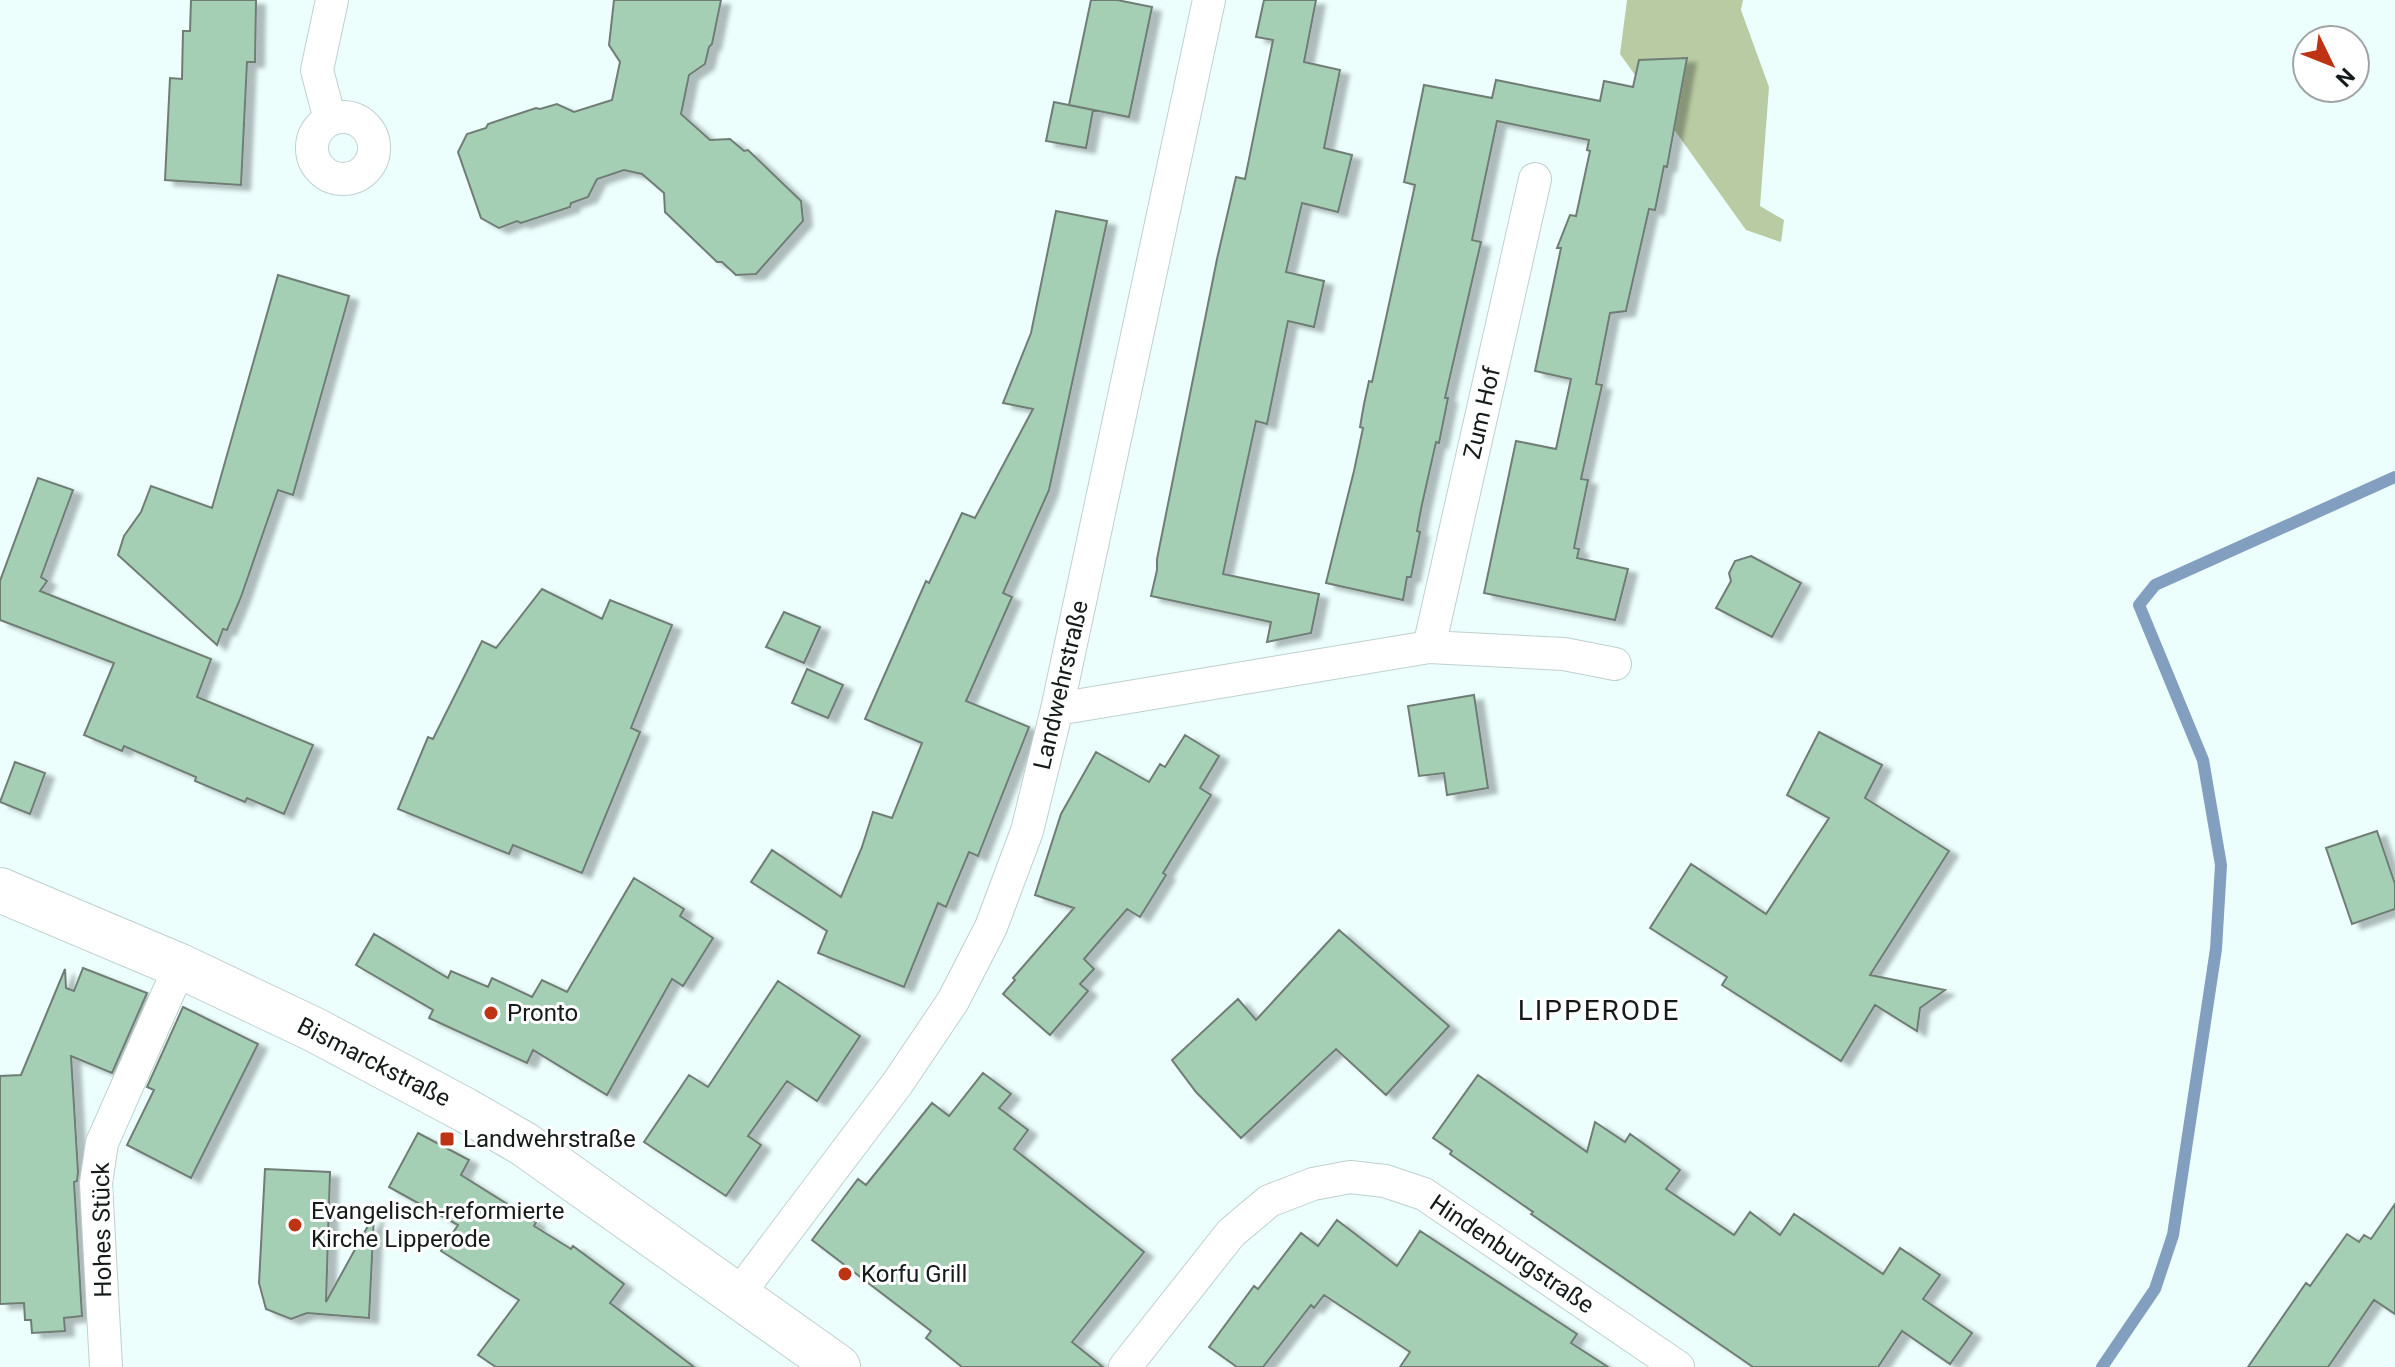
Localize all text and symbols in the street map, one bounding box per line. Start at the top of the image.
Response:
north arrow [2291,24,2371,104]
text: N [2331,63,2360,92]
street label: Zum Hof [1458,364,1506,462]
street label: Landwehrstraße [1028,598,1094,772]
district label: LIPPERODE [1518,994,1680,1027]
place label: Pronto [507,999,578,1027]
marker: Pronto [482,1004,500,1022]
street label: Bismarckstraße [293,1011,455,1113]
place label: Landwehrstraße [463,1125,636,1153]
marker: Landwehrstraße [438,1130,456,1148]
street label: Hohes Stück [87,1161,117,1298]
street label: Hindenburgstraße [1425,1189,1599,1319]
place label: Evangelisch-reformierte Kirche Lipperode [311,1197,564,1253]
marker: Evangelisch-reformierte Kirche Lipperode [286,1216,304,1234]
place label: Korfu Grill [861,1260,967,1288]
marker: Korfu Grill [836,1265,854,1283]

